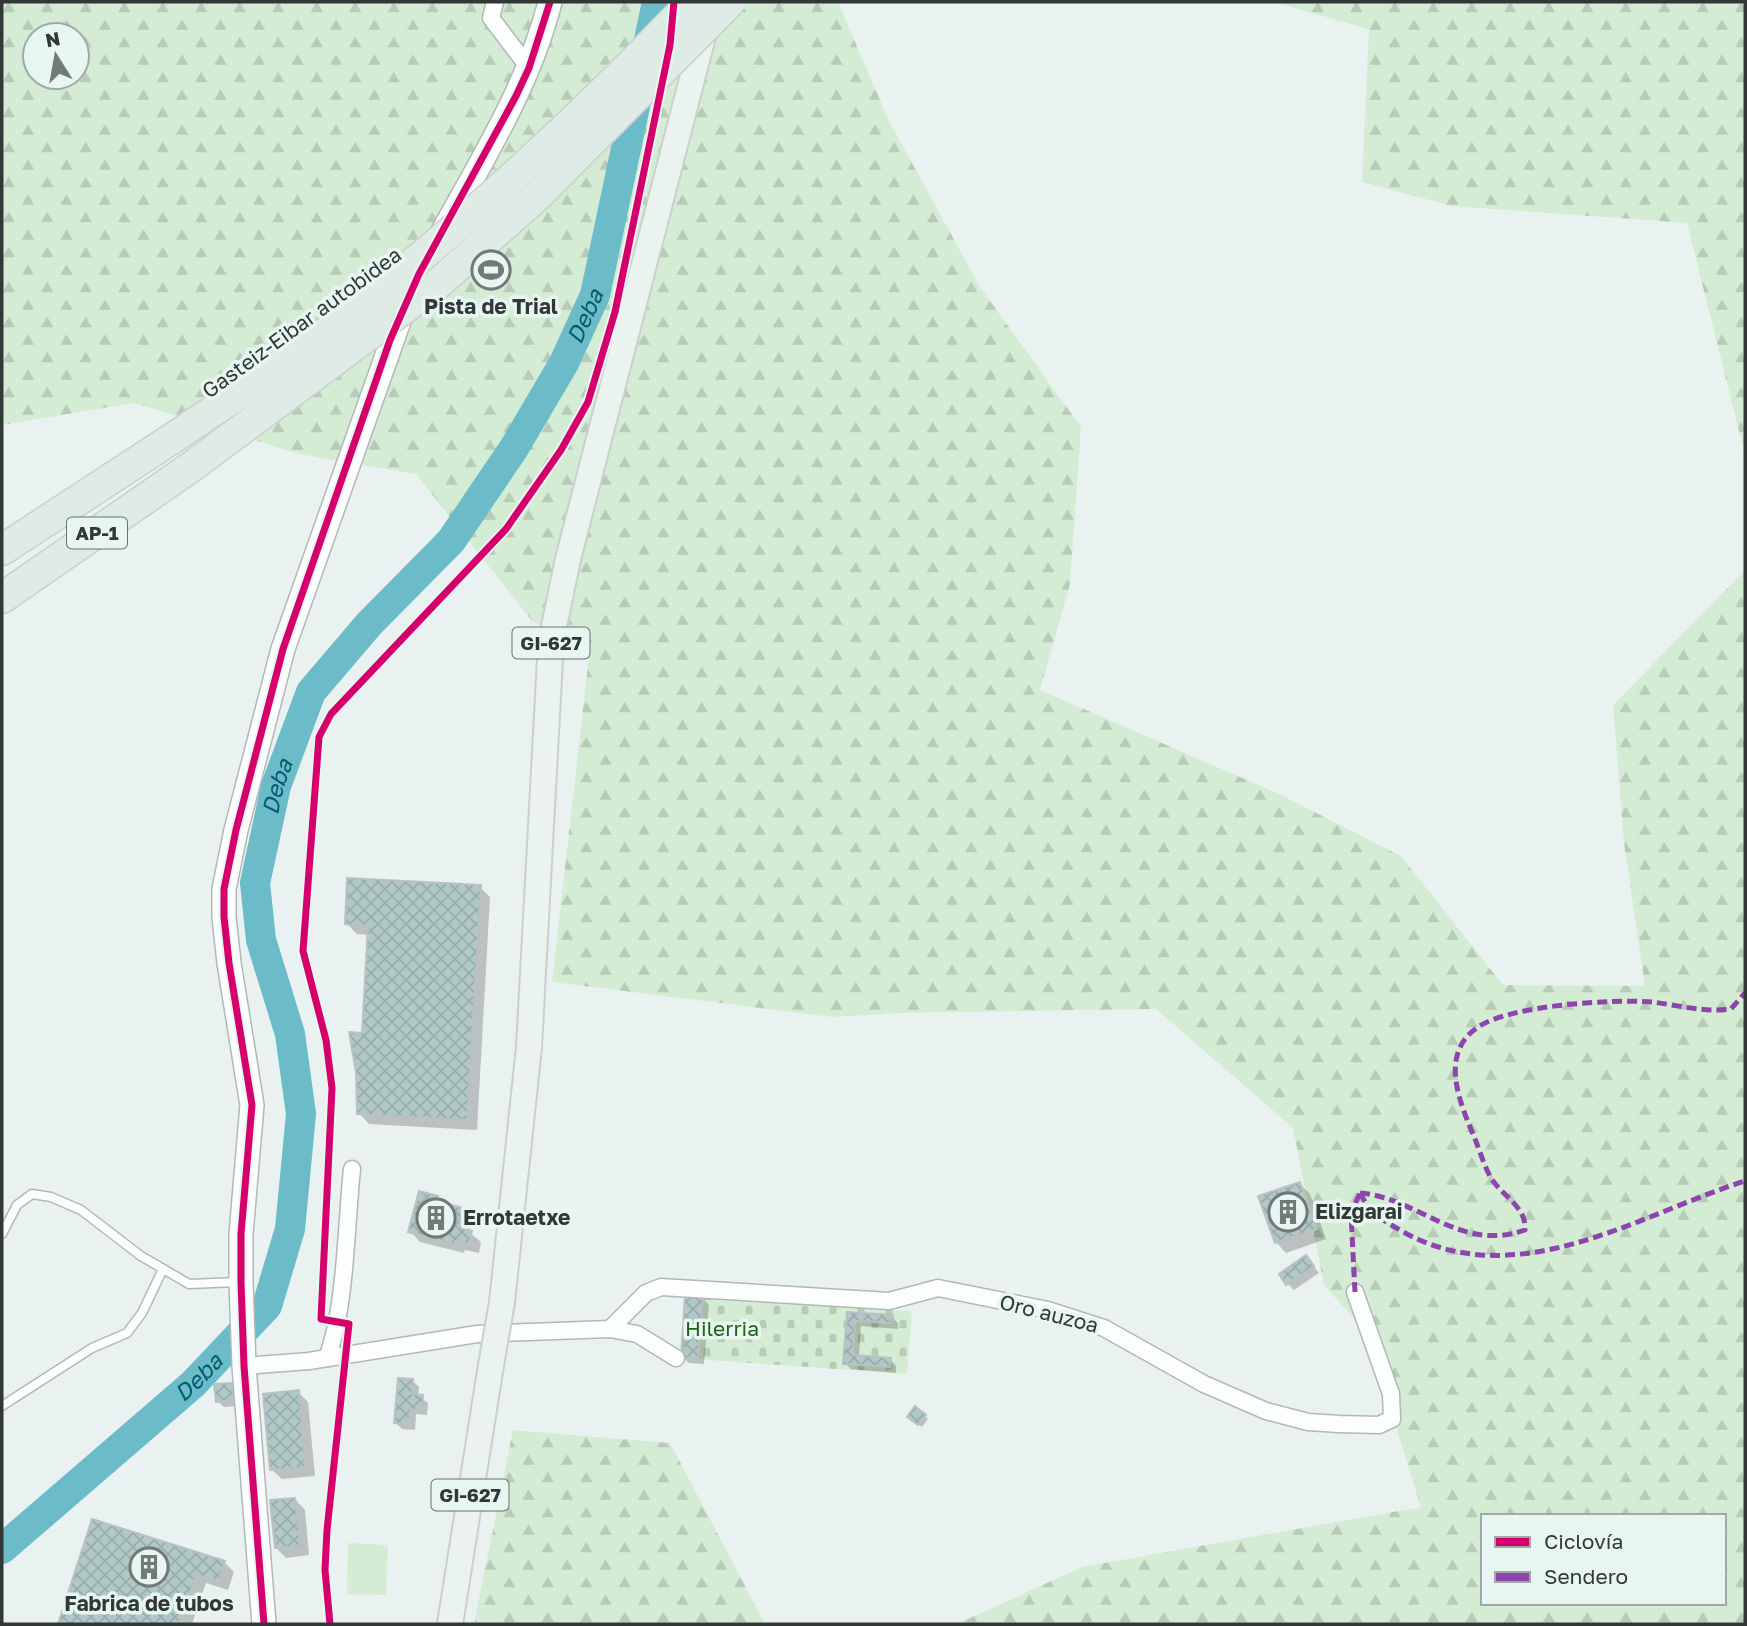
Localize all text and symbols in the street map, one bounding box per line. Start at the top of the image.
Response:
north arrow [21,21,91,91]
text: N [43,26,62,51]
street label: Gasteiz-Eibar autobidea [197,241,406,403]
sports icon: Pista de Trial [470,249,512,291]
water label: Deba [560,284,609,348]
place label: Pista de Trial [424,293,558,319]
road number: AP-1 [67,518,127,548]
road number: GI-627 [512,628,590,658]
water label: Deba [255,754,298,817]
building icon: Elizgarai [1267,1191,1309,1233]
building icon: Errotaetxe [415,1197,457,1239]
place label: Elizgarai [1315,1198,1402,1224]
place label: Errotaetxe [463,1204,570,1230]
street label: Oro auzoa [997,1288,1101,1338]
park label: Hilerria [685,1315,759,1341]
water label: Deba [168,1346,229,1407]
road number: GI-627 [432,1480,508,1511]
legend [1481,1514,1726,1605]
text: Ciclovía [1544,1528,1623,1554]
building icon: Fabrica de tubos [128,1546,170,1588]
text: Sendero [1544,1563,1628,1589]
place label: Fabrica de tubos [64,1590,234,1616]

